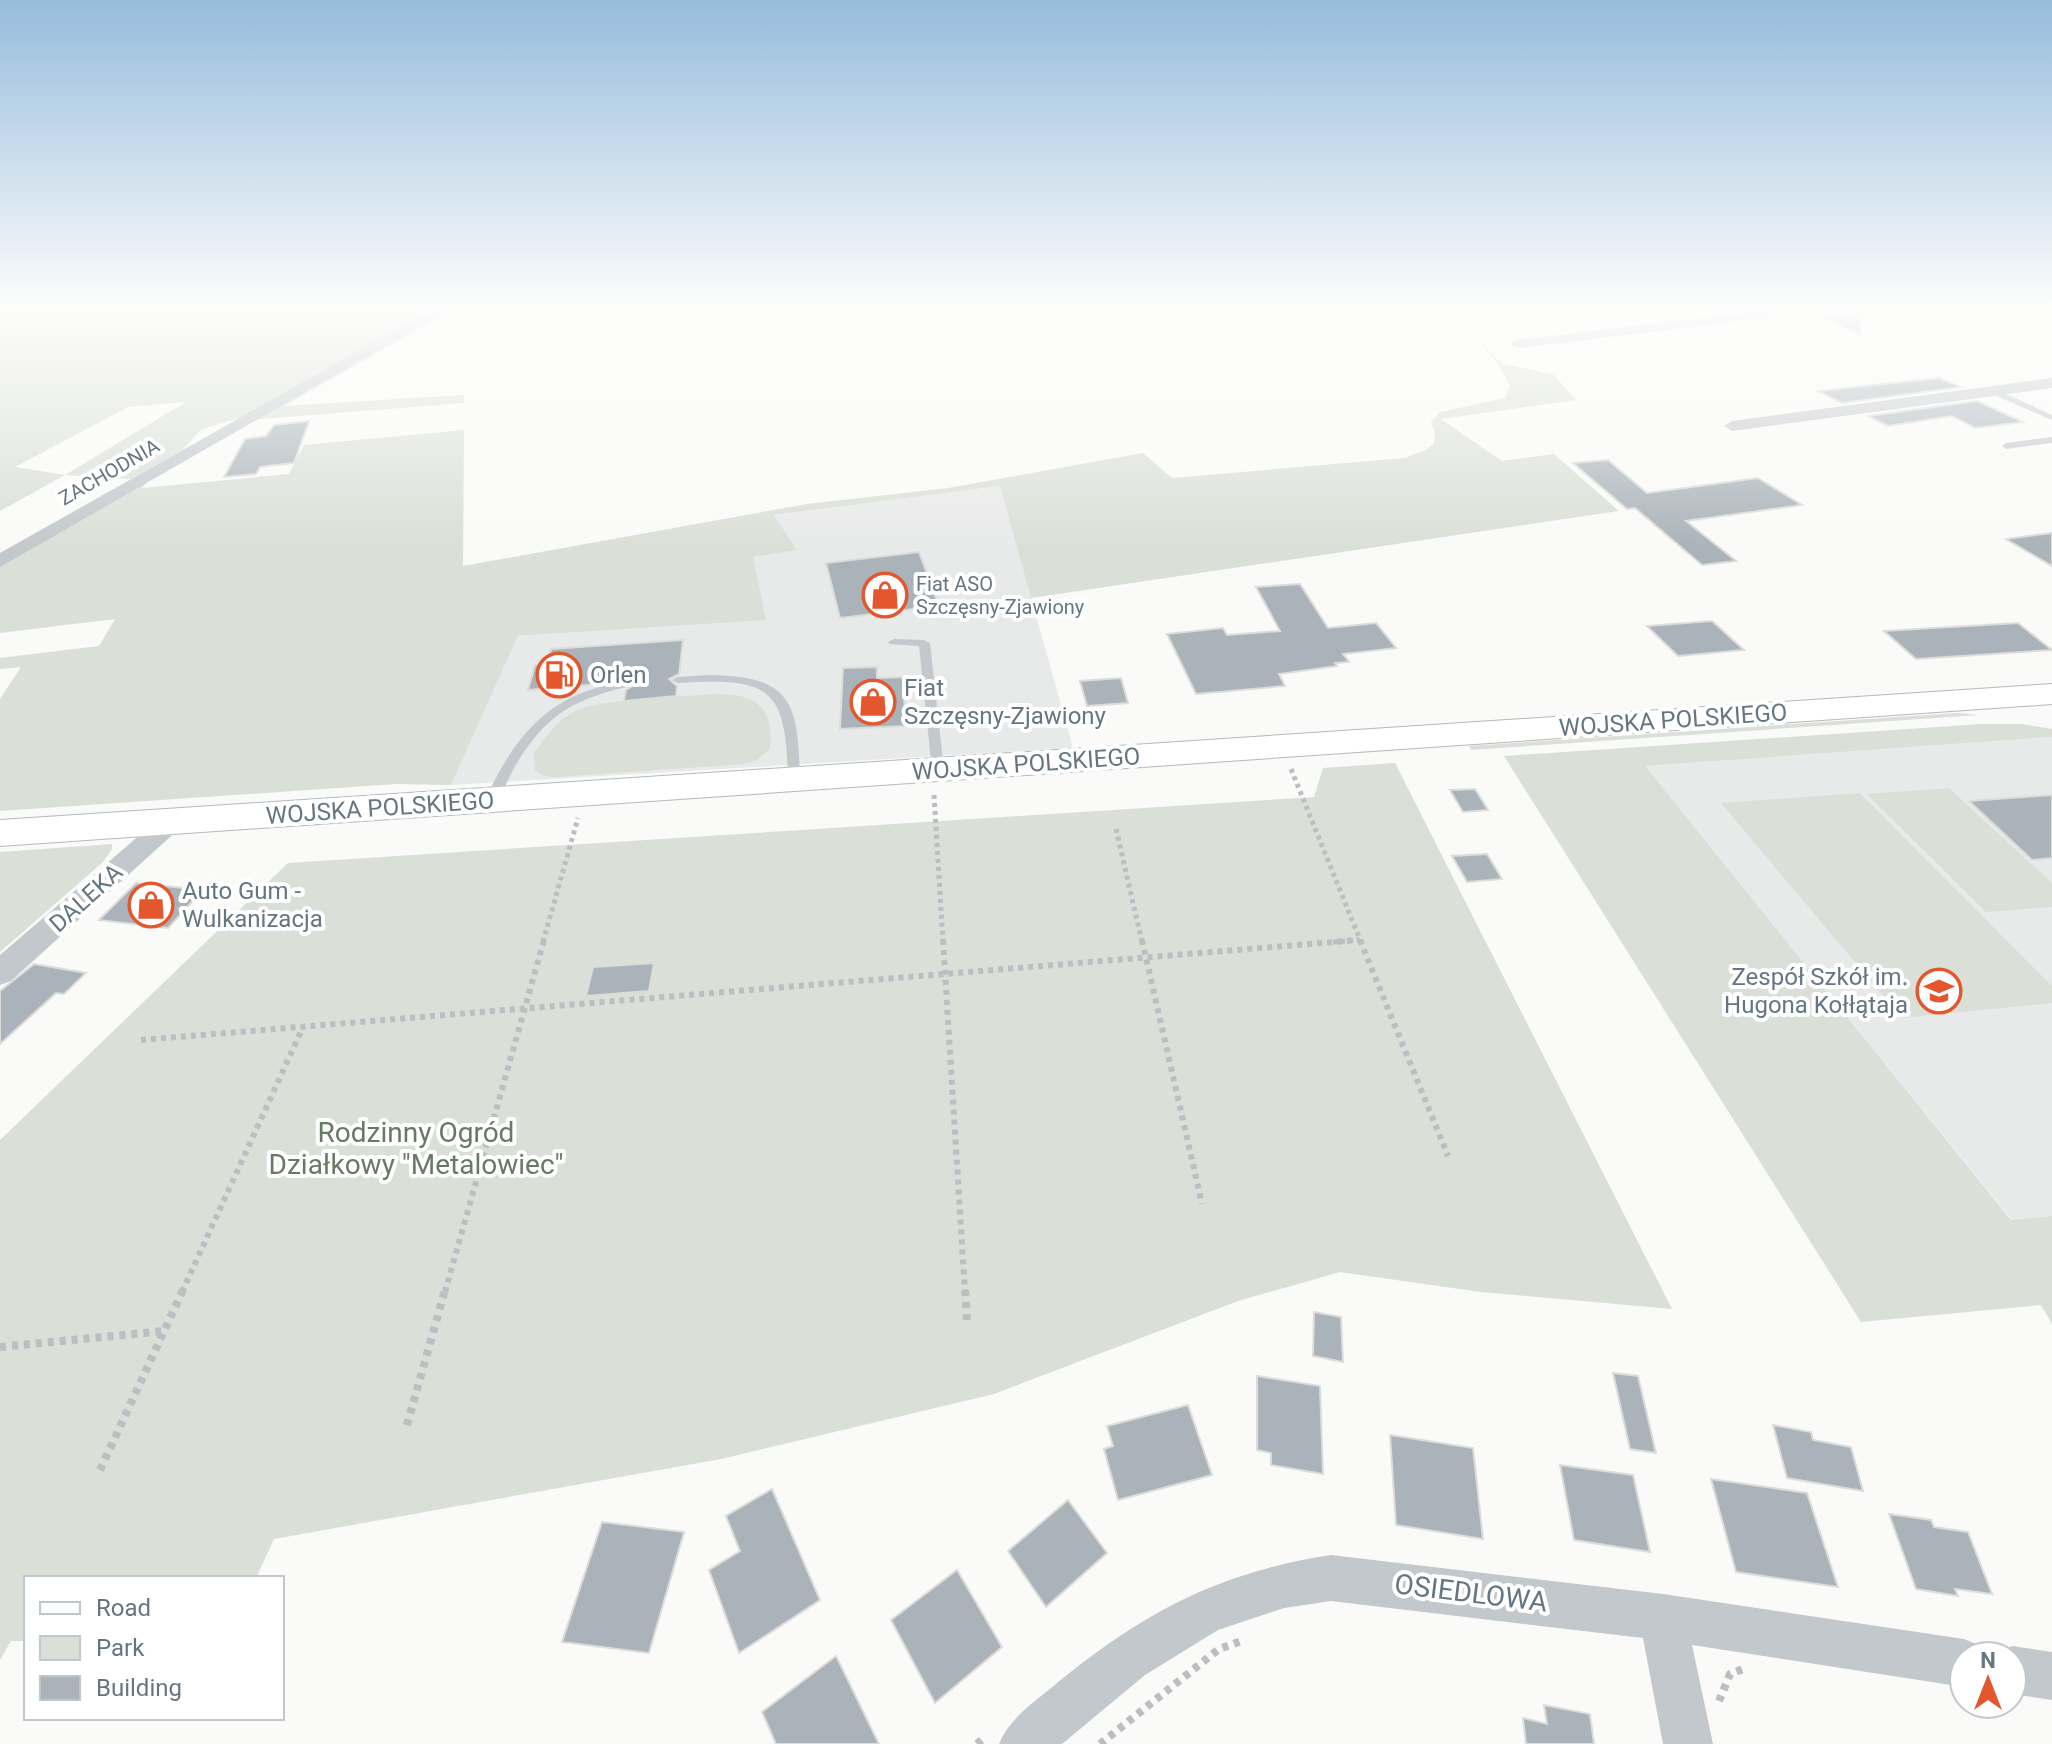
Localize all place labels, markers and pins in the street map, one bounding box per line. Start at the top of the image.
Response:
shop icon: Fiat ASO Szczęsny-Zjawiony [861,571,909,619]
place label: Fiat ASO Szczęsny-Zjawiony [916,572,1085,619]
fuel station icon: Orlen [535,651,583,699]
place label: Orlen [590,661,646,689]
place label: Fiat Szczęsny-Zjawiony [904,674,1107,730]
shop icon: Fiat Szczęsny-Zjawiony [849,678,897,726]
place label: Auto Gum - Wulkanizacja [182,877,323,933]
shop icon: Auto Gum - Wulkanizacja [127,881,175,929]
place label: Zespół Szkół im. Hugona Kołłątaja [1724,963,1908,1019]
school or university icon: Zespół Szkół im. Hugona Kołłątaja [1915,967,1963,1015]

